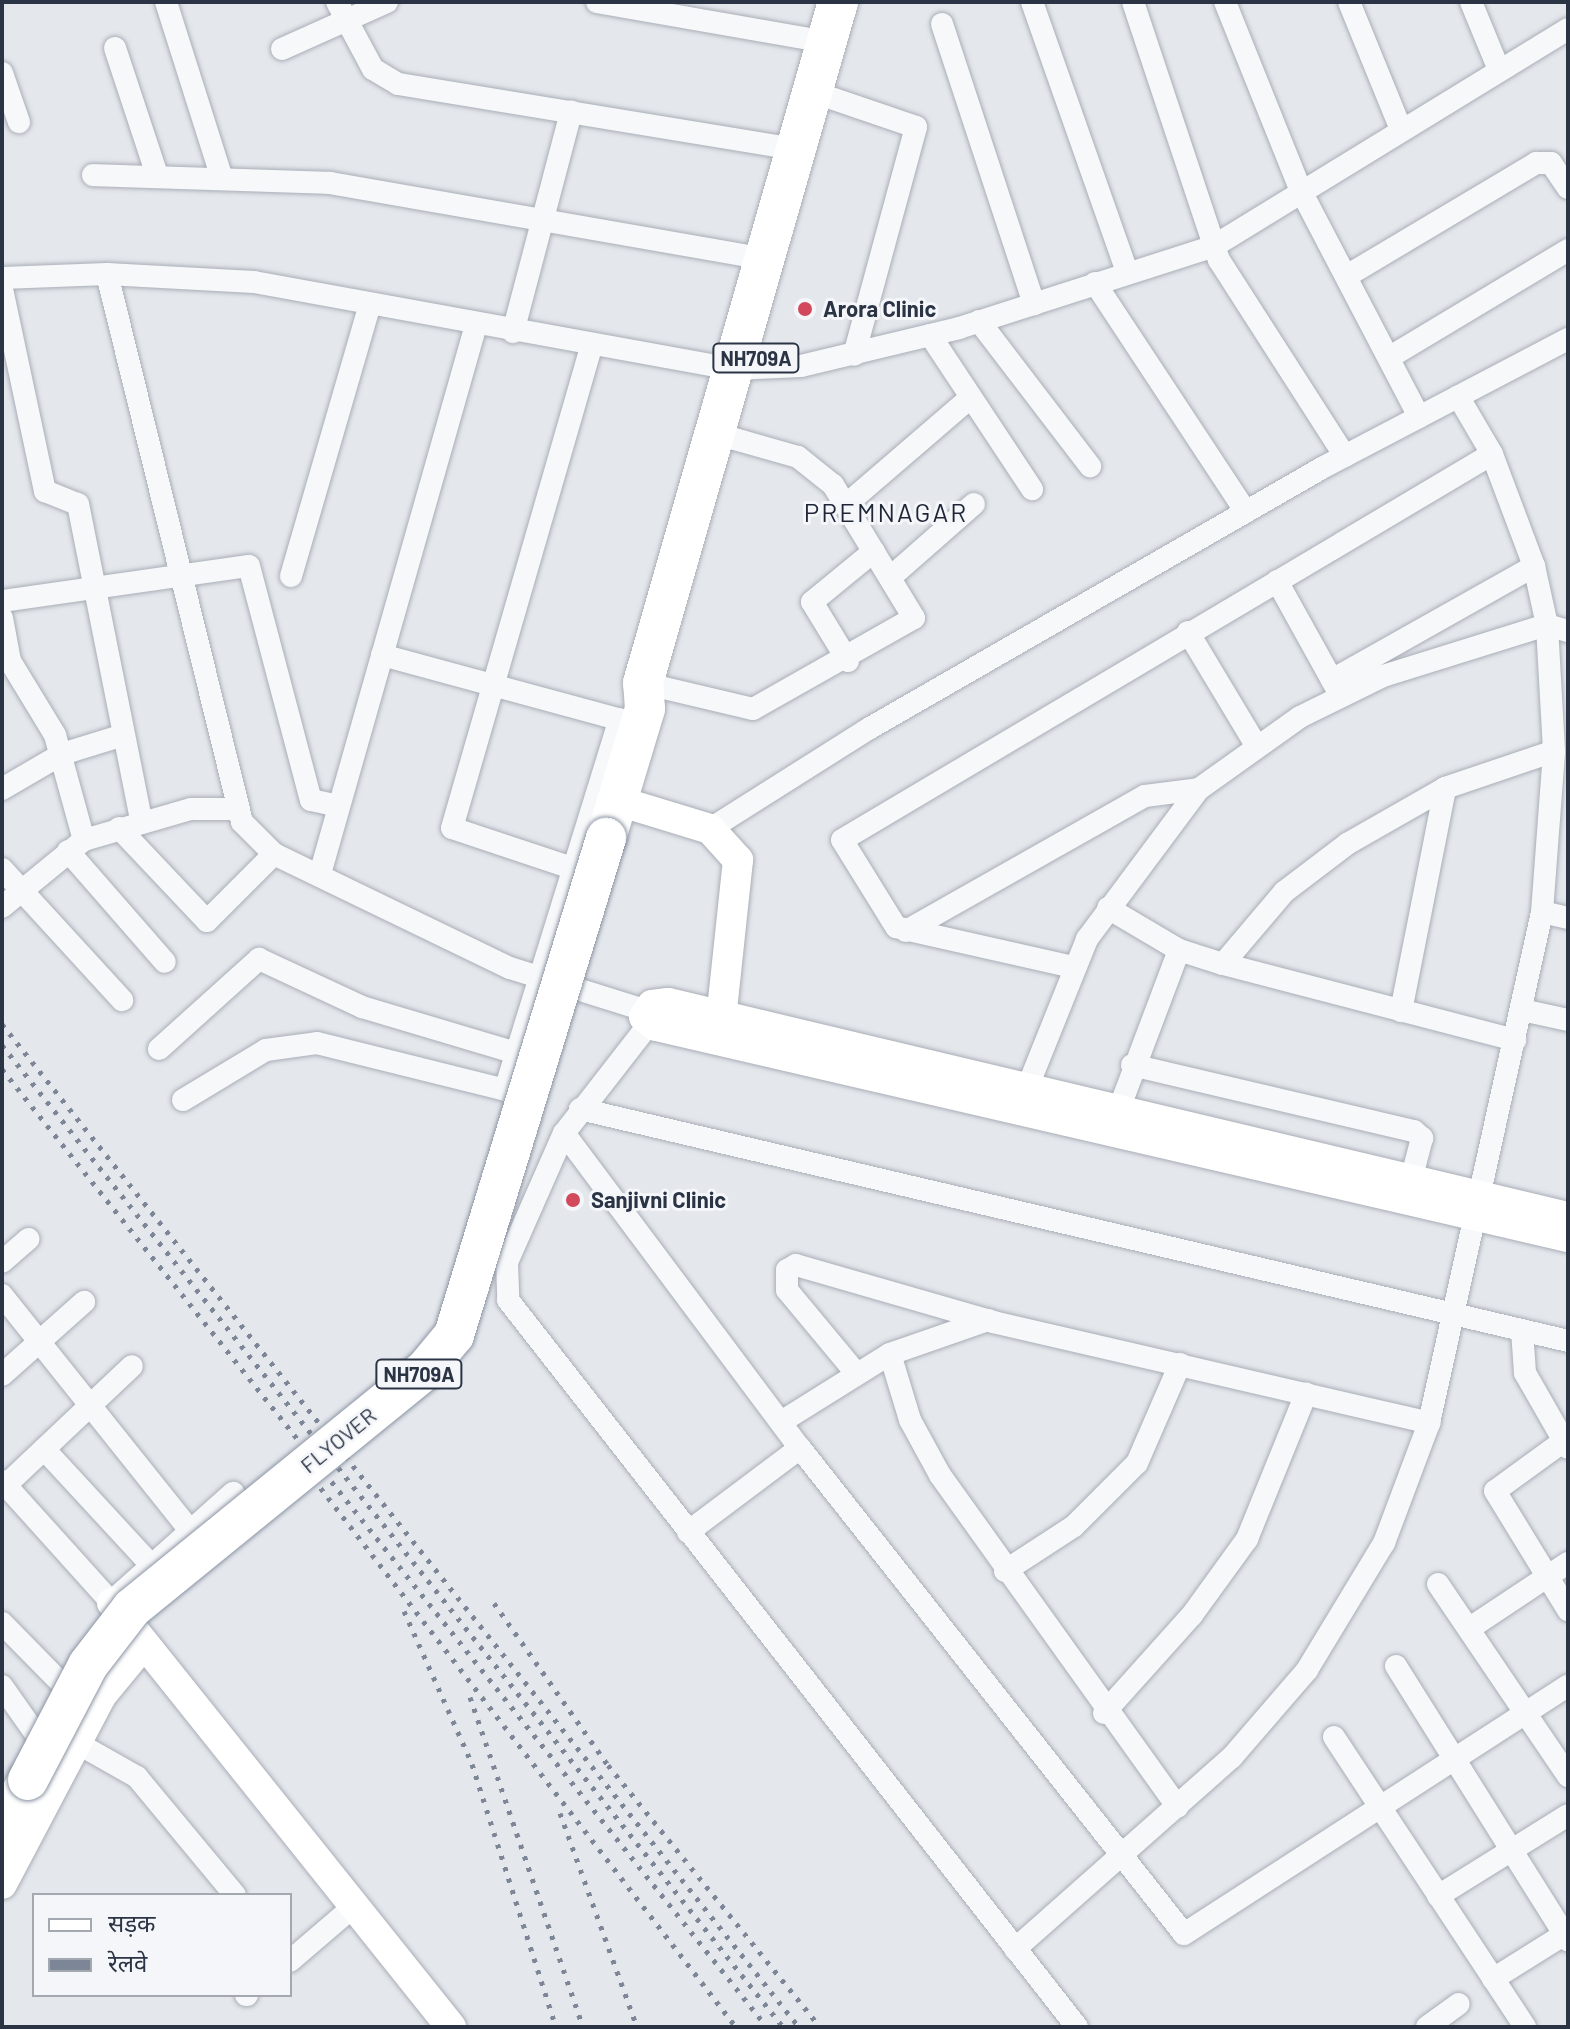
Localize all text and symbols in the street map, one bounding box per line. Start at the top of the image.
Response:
place label: Arora Clinic [823,296,936,322]
marker: Arora Clinic [794,298,816,320]
road number: NH709A [712,342,800,374]
district label: PREMNAGAR [804,496,968,528]
place label: Sanjivni Clinic [591,1187,726,1213]
marker: Sanjivni Clinic [562,1189,584,1211]
road number: NH709A [375,1358,463,1390]
street label: FLYOVER [295,1402,381,1478]
legend [32,1893,292,1997]
text: सड़क [108,1908,156,1937]
text: रेलवे [108,1948,147,1977]

